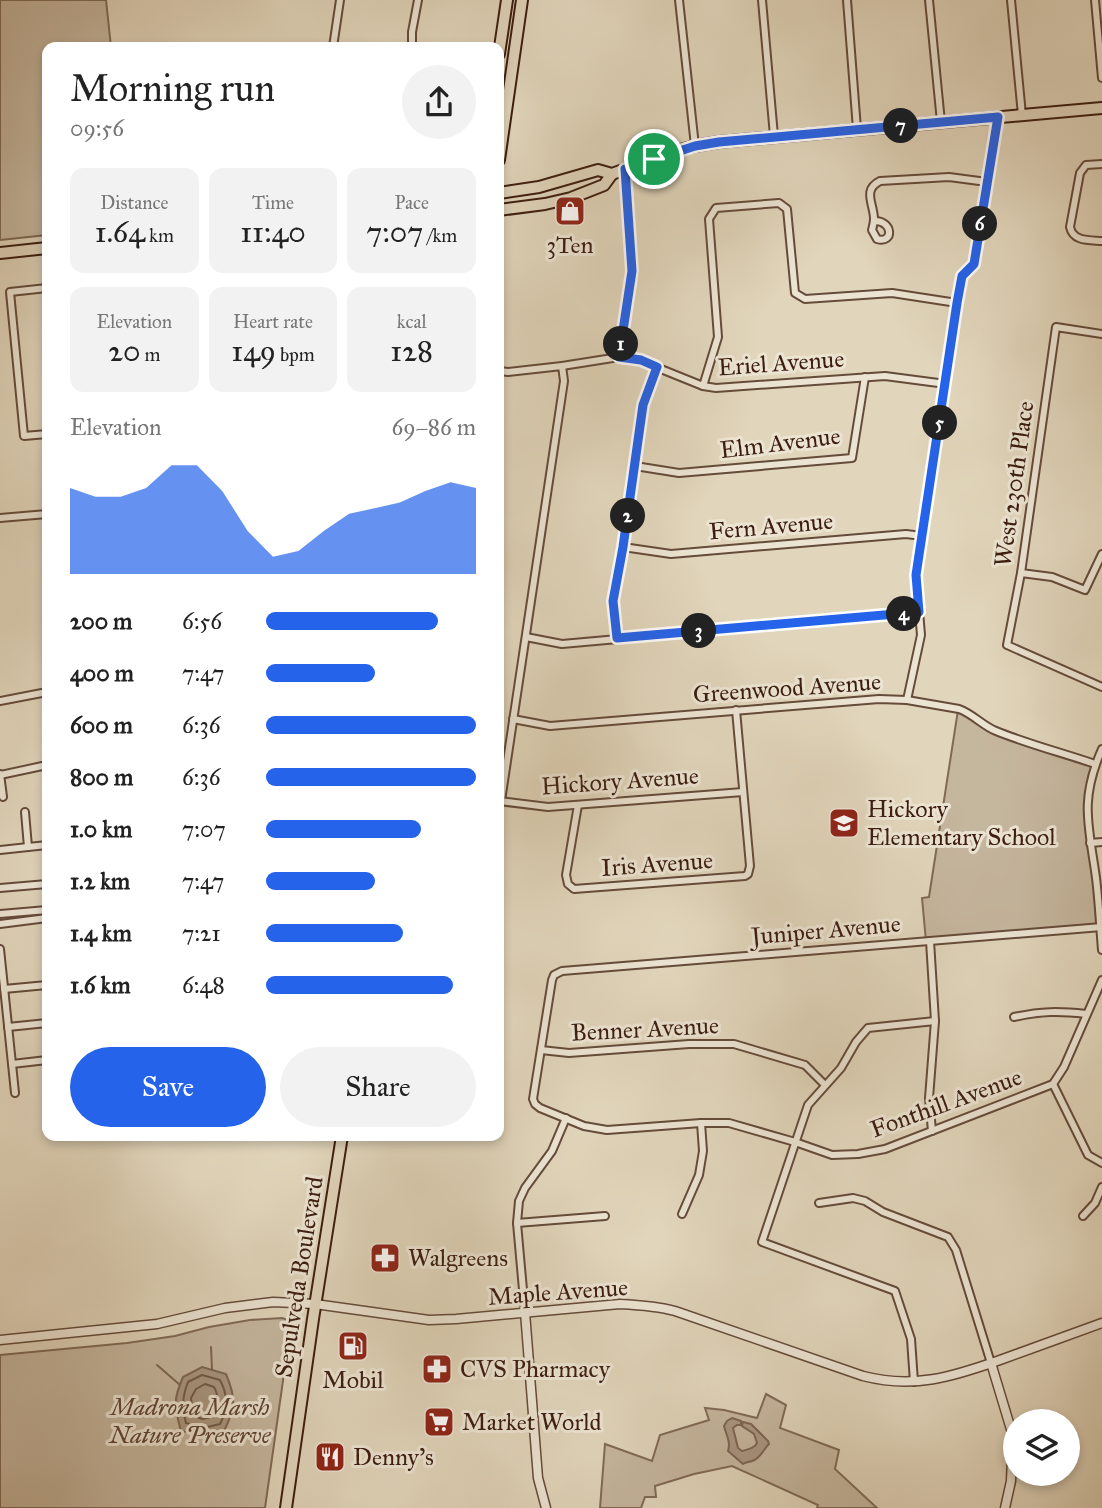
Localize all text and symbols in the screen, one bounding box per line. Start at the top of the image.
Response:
text: Morning run [70,65,275,111]
button: share [402,65,476,139]
pin: 7 [884,108,918,144]
text: 09:56 [70,114,124,142]
text: 7 [895,114,906,137]
pin [624,129,684,189]
icon: arrive [635,140,673,178]
text: Distance [100,191,168,214]
text: Time [252,191,294,214]
text: Pace [394,191,429,214]
shop icon: 3Ten [553,194,587,228]
pin: 6 [962,206,998,242]
text: 6 [975,212,984,235]
text: 1.64 [95,214,145,250]
text: 11:40 [240,214,306,250]
text: 7:07 [366,214,423,250]
text: km [145,224,174,247]
text: /km [423,224,457,247]
place label: 3Ten [546,230,594,260]
text: Elevation [97,310,172,333]
text: Heart rate [233,310,313,333]
text: kcal [397,310,427,333]
pin: 1 [604,326,638,362]
text: 1 [617,332,624,355]
text: 20 [108,333,140,369]
text: 149 [231,333,276,369]
text: 128 [390,333,433,369]
text: m [140,343,160,366]
text: bpm [276,343,315,366]
street label: Eriel Avenue [717,344,845,382]
street label: West 230th Place [988,399,1040,569]
pin: 5 [922,406,958,440]
text: 5 [935,411,944,434]
text: Elevation [70,413,161,441]
text: 69–86 m [392,413,476,441]
street label: Elm Avenue [718,421,842,465]
pin: 2 [610,498,646,534]
text: 2 [623,504,632,527]
street label: Fern Avenue [708,506,834,546]
pin: 4 [886,596,922,632]
text: 4 [898,602,909,625]
text: 200 m [70,607,132,635]
text: 6:56 [182,607,222,635]
pin: 3 [682,614,716,648]
text: 3 [695,619,702,642]
text: 400 m [70,659,134,687]
text: 7:47 [182,659,224,687]
street label: Greenwood Avenue [692,666,882,710]
text: 600 m [70,711,133,739]
text: 6:36 [182,711,221,739]
street label: Hickory Avenue [540,761,700,801]
text: 800 m [70,763,133,791]
text: 6:36 [182,763,221,791]
place label: Hickory Elementary School [867,794,1056,852]
school or university icon: Hickory Elementary School [827,806,861,840]
text: 1.0 km [70,815,132,843]
text: 7:07 [182,815,226,843]
street label: Iris Avenue [600,845,714,883]
text: 1.2 km [70,867,130,895]
text: 7:47 [182,867,224,895]
street label: Juniper Avenue [747,909,902,952]
text: 1.4 km [70,919,132,947]
text: 7:21 [182,919,221,947]
text: 1.6 km [70,971,131,999]
text: 6:48 [182,971,225,999]
street label: Benner Avenue [570,1010,720,1048]
button: Save [70,1047,266,1127]
button: Share [280,1047,476,1127]
street label: Fonthill Avenue [866,1062,1026,1144]
street label: Sepulveda Boulevard [268,1174,330,1380]
pharmacy icon: Walgreens [368,1241,402,1275]
place label: Walgreens [408,1243,508,1273]
street label: Maple Avenue [487,1272,629,1312]
fuel station icon: Mobil [336,1329,370,1363]
pharmacy icon: CVS Pharmacy [420,1352,454,1386]
place label: CVS Pharmacy [460,1354,611,1384]
place label: Mobil [322,1365,384,1395]
park label: Madrona Marsh Nature Preserve [107,1392,272,1450]
supermarket icon: Market World [422,1405,456,1439]
place label: Market World [462,1407,602,1437]
map controls [1003,1409,1080,1486]
button: layers [1003,1409,1080,1486]
restaurant icon: Denny's [313,1440,347,1474]
place label: Denny's [353,1442,434,1472]

